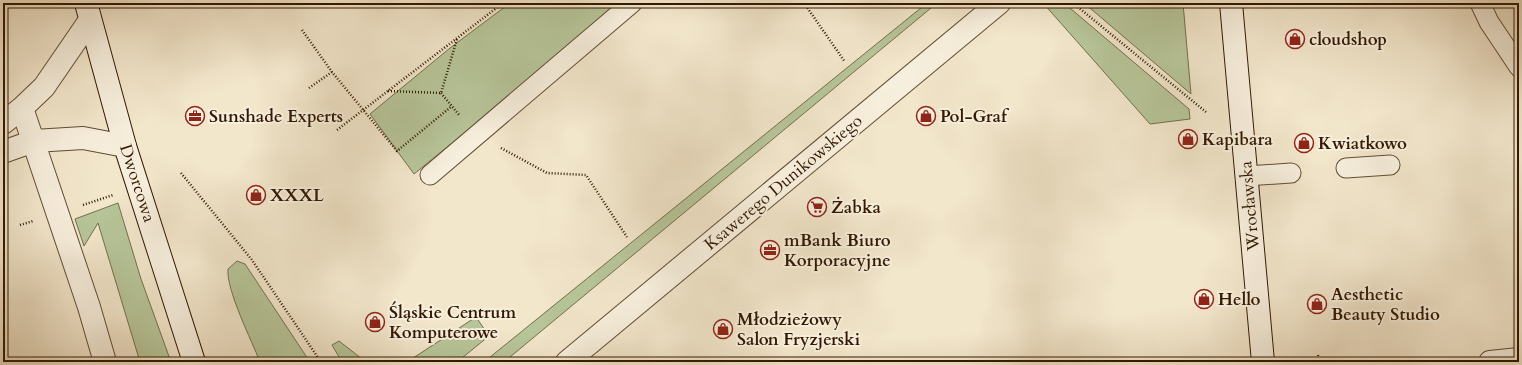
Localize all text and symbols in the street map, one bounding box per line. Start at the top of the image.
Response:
shop icon: cloudshop [1284,28,1306,50]
place label: cloudshop [1309,28,1387,51]
office icon: Sunshade Experts [184,105,206,127]
place label: Sunshade Experts [209,105,343,128]
shop icon: Pol-Graf [915,105,937,127]
place label: Pol-Graf [940,105,1010,128]
street label: Ksawerego Dunikowskiego [699,109,867,255]
shop icon: Kapibara [1177,128,1199,150]
place label: Kapibara [1202,128,1273,151]
shop icon: Kwiatkowo [1293,132,1315,154]
place label: Kwiatkowo [1318,132,1407,155]
street label: Dworcowa [114,141,161,226]
street label: Wrocławska [1234,160,1265,253]
shop icon: XXXL [245,184,267,206]
place label: XXXL [270,184,324,207]
supermarket icon: Żabka [806,196,828,218]
place label: Żabka [831,196,882,219]
place label: mBank Biuro Korporacyjne [784,229,891,272]
office icon: mBank Biuro Korporacyjne [759,239,781,261]
place label: Aesthetic Beauty Studio [1331,283,1440,326]
shop icon: Hello [1193,288,1215,310]
place label: Hello [1218,288,1261,311]
shop icon: Aesthetic Beauty Studio [1306,293,1328,315]
place label: Śląskie Centrum Komputerowe [389,301,517,344]
place label: Młodzieżowy Salon Fryzjerski [737,308,860,351]
shop icon: Śląskie Centrum Komputerowe [364,311,386,333]
shop icon: Młodzieżowy Salon Fryzjerski [712,318,734,340]

